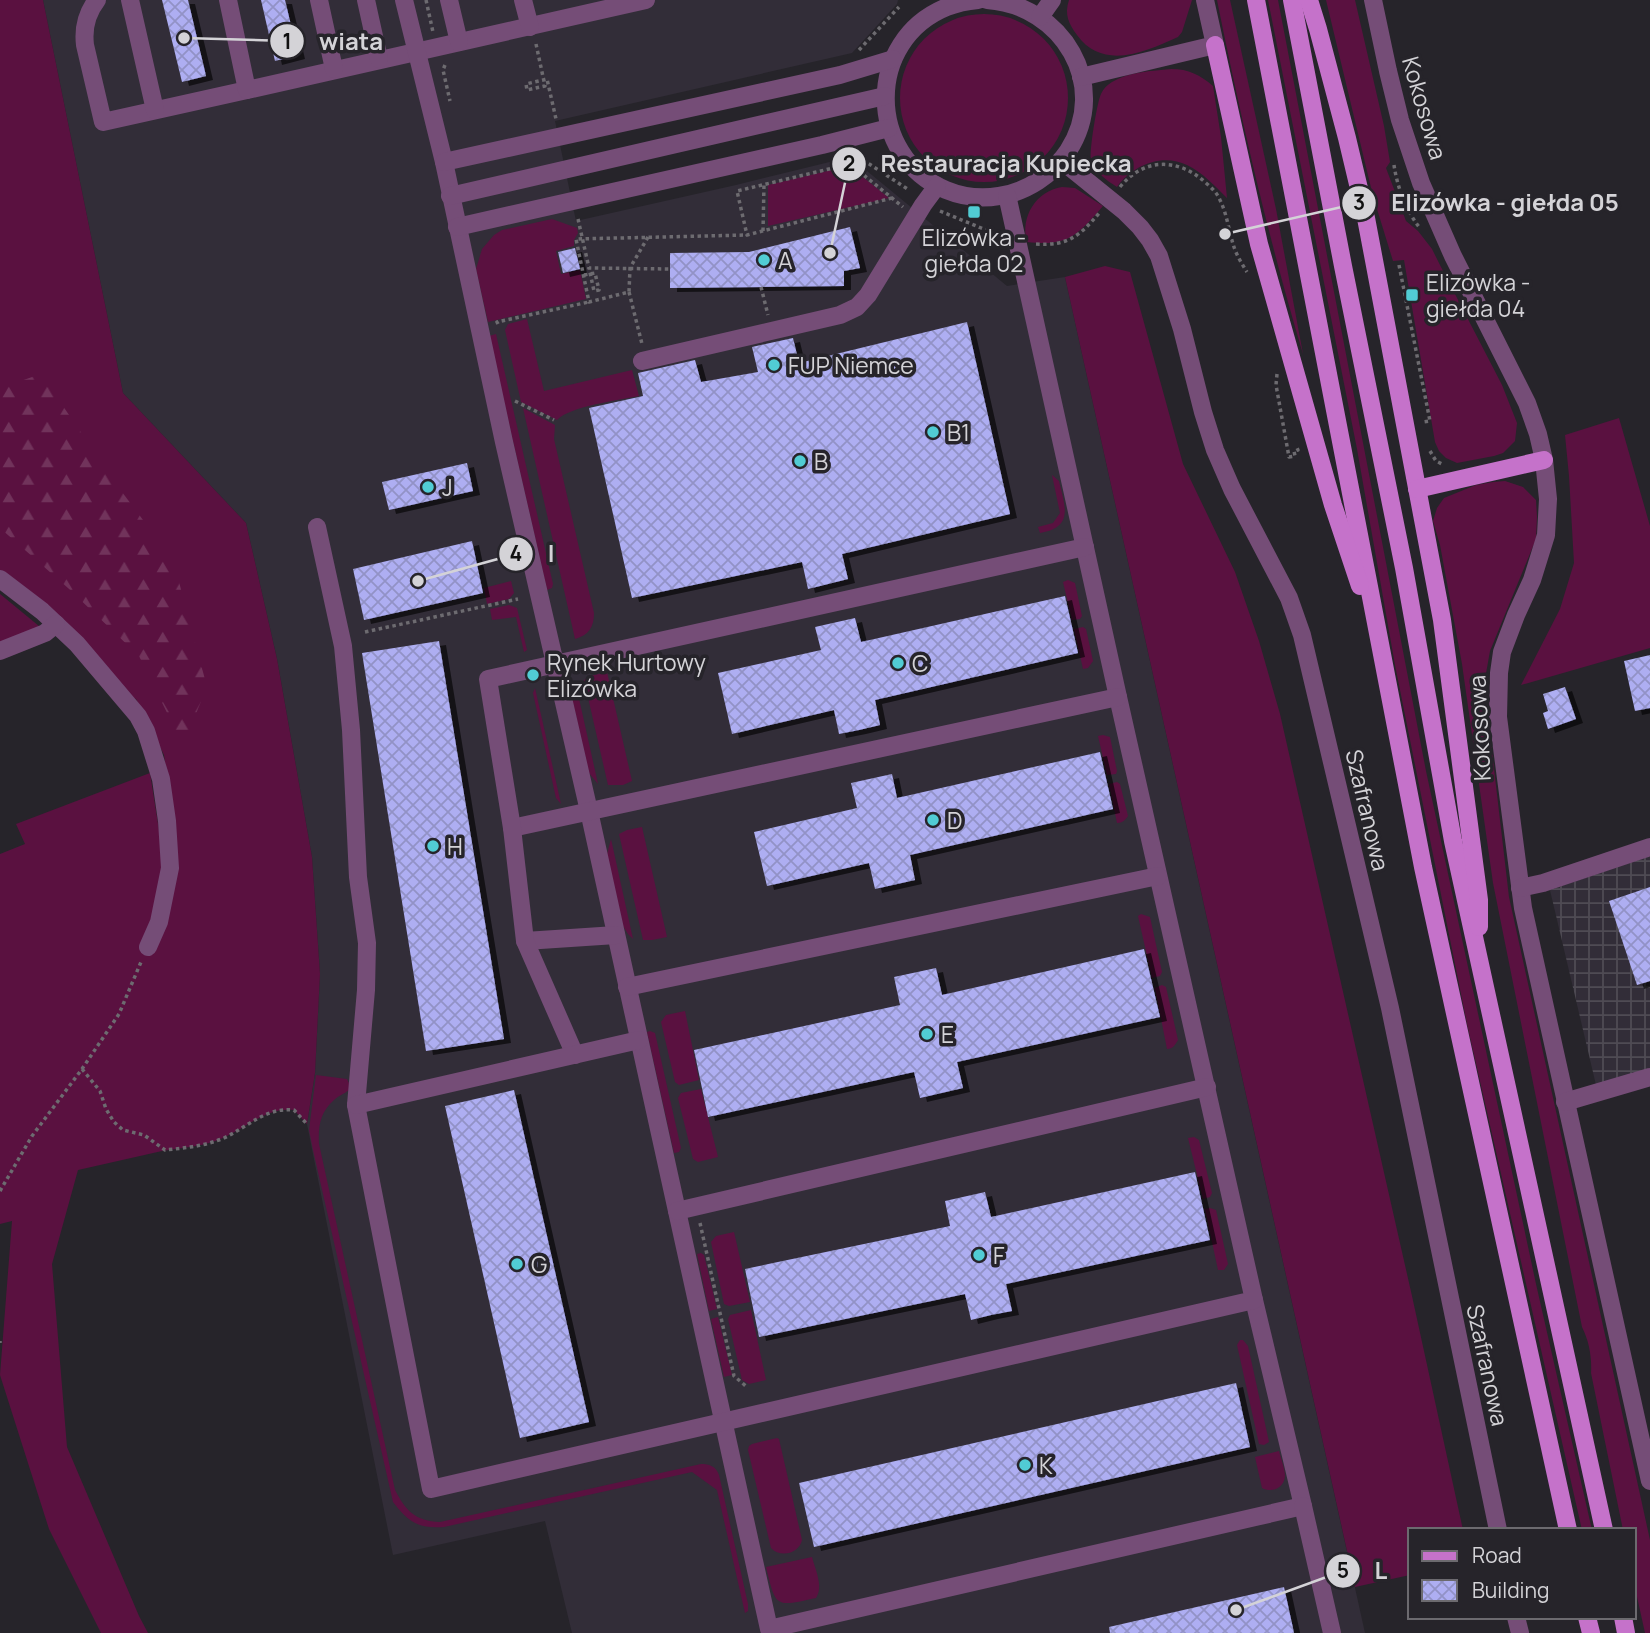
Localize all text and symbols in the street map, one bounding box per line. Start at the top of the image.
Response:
callout: wiata [270,19,397,64]
text: wiata [319,24,383,57]
text: 1 [282,27,292,55]
street label: Kokosowa [1395,53,1455,163]
callout: Restauracja Kupiecka [832,141,1146,186]
text: Restauracja Kupiecka [880,146,1132,179]
text: 2 [843,149,855,177]
callout: Elizówka - giełda 05 [1342,181,1633,226]
text: Elizówka - giełda 05 [1391,185,1619,218]
text: 3 [1353,188,1365,216]
marker: Elizówka - giełda 02 [966,204,982,220]
place label: Elizówka - giełda 02 [922,221,1026,279]
place label: A [778,244,793,276]
marker: A [756,252,772,268]
place label: Elizówka - giełda 04 [1426,266,1530,324]
marker: Elizówka - giełda 04 [1404,287,1420,303]
place label: FUP Niemce [788,349,914,381]
marker: FUP Niemce [766,357,782,373]
place label: B1 [947,416,970,448]
marker: B1 [925,424,941,440]
place label: B [814,445,828,477]
marker: B [792,453,808,469]
place label: J [442,471,453,503]
marker: J [420,479,436,495]
callout: I [499,532,569,577]
text: I [548,536,554,569]
text: 4 [510,539,522,567]
place label: Rynek Hurtowy Elizówka [547,646,706,704]
place label: C [912,647,928,679]
marker: C [890,655,906,671]
marker: Rynek Hurtowy Elizówka [525,667,541,683]
street label: Kokosowa [1460,674,1498,782]
street label: Szafranowa [1338,746,1398,874]
place label: D [947,804,962,836]
marker: D [925,812,941,828]
place label: H [447,830,463,862]
marker: H [425,838,441,854]
place label: E [941,1018,954,1050]
marker: E [919,1026,935,1042]
place label: F [993,1239,1005,1271]
marker: F [971,1247,987,1263]
place label: G [531,1248,547,1280]
marker: G [509,1256,525,1272]
street label: Szafranowa [1459,1301,1517,1429]
place label: K [1039,1449,1053,1481]
marker: K [1017,1457,1033,1473]
legend [1408,1528,1636,1619]
text: Road [1472,1541,1522,1569]
callout: L [1326,1549,1402,1594]
text: L [1375,1553,1388,1586]
text: 5 [1337,1556,1349,1584]
text: Building [1472,1576,1549,1604]

